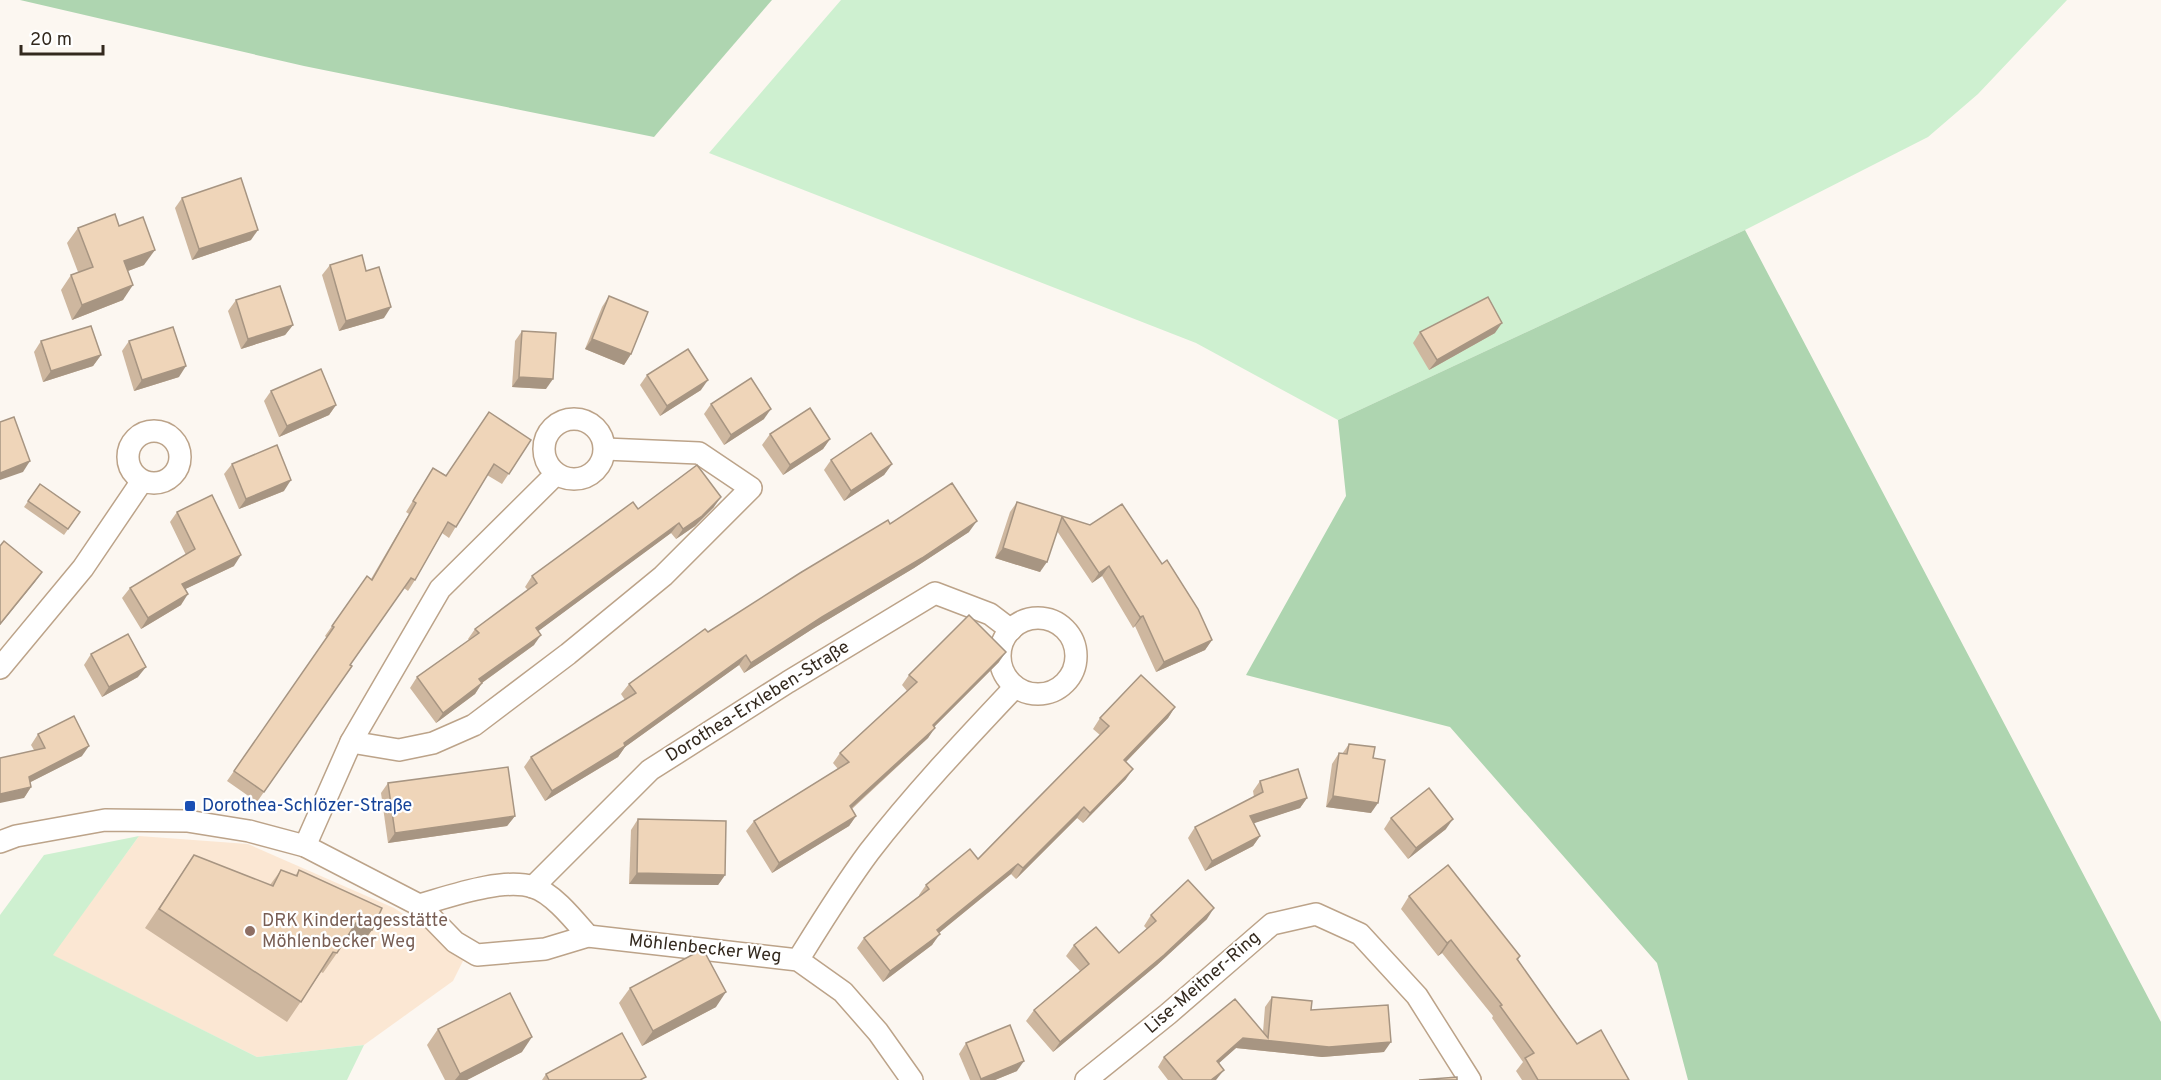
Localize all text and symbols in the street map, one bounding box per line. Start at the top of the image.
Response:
scale bar [21,18,104,56]
text: 20 m [30,29,72,52]
street label: Dorothea-Erxleben-Straße [662,636,854,768]
place label: Dorothea-Schlözer-Straße [202,795,412,818]
marker: Dorothea-Schlözer-Straße [183,799,197,813]
place label: DRK Kindertagesstätte Möhlenbecker Weg [262,910,448,954]
marker: DRK Kindertagesstätte Möhlenbecker Weg [243,924,257,938]
street label: Lise-Meitner-Ring [1141,927,1265,1039]
street label: Möhlenbecker Weg [627,930,783,968]

